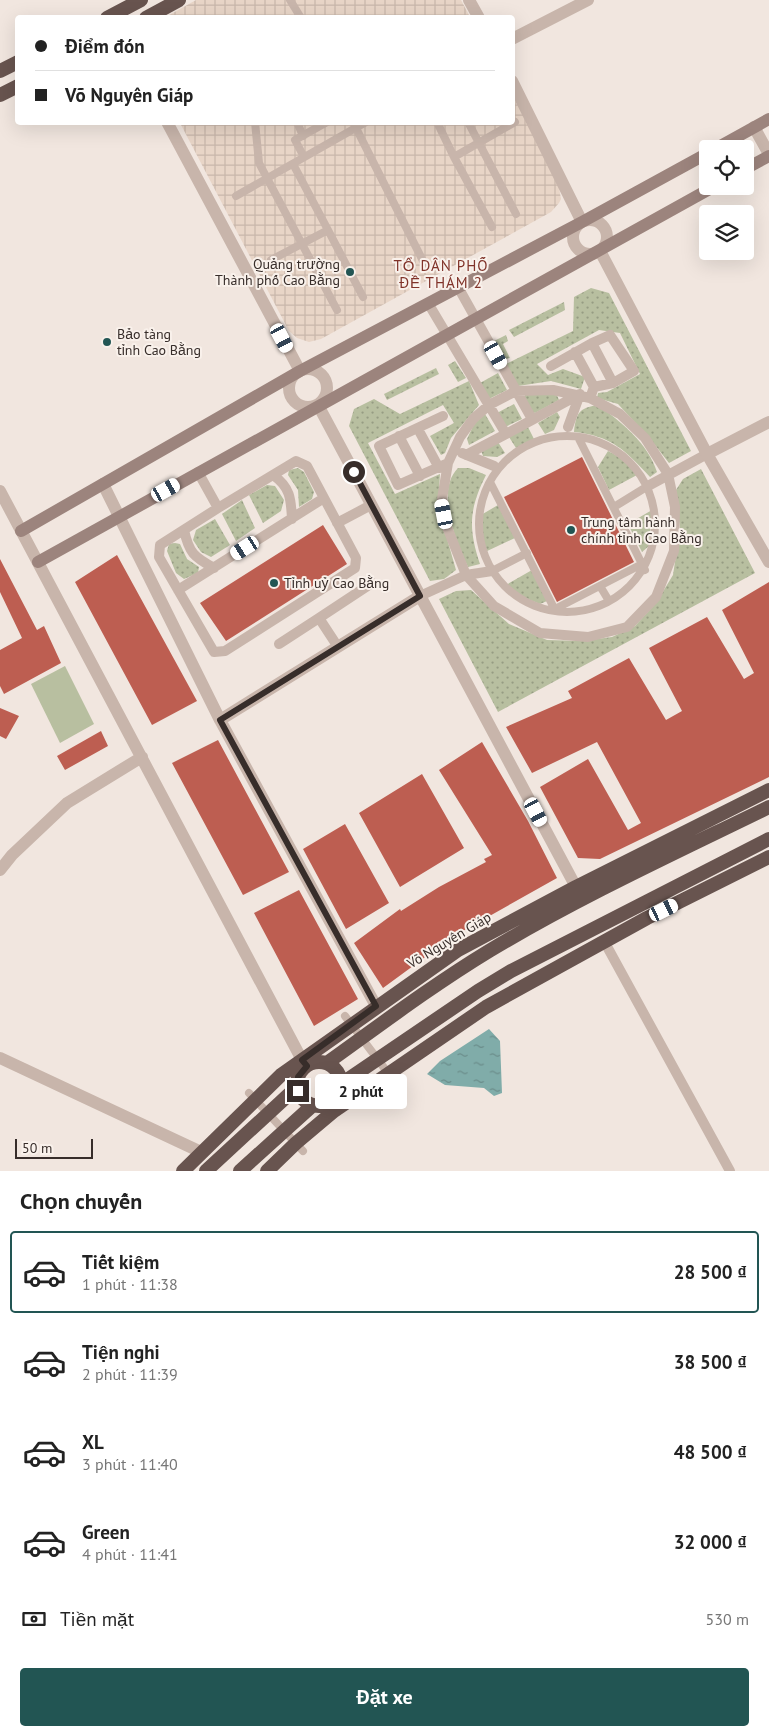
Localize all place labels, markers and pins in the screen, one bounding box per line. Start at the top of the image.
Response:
place label: Quảng trường Thành phố Cao Bằng [215,255,340,289]
marker: Quảng trường Thành phố Cao Bằng [344,266,356,278]
place label: Bảo tàng tỉnh Cao Bằng [117,325,201,359]
marker: Bảo tàng tỉnh Cao Bằng [101,336,113,348]
place label: Trung tâm hành chính tỉnh Cao Bằng [581,513,702,547]
marker: Trung tâm hành chính tỉnh Cao Bằng [565,524,577,536]
place label: Tỉnh uỷ Cao Bằng [284,574,389,592]
marker: Tỉnh uỷ Cao Bằng [268,577,280,589]

